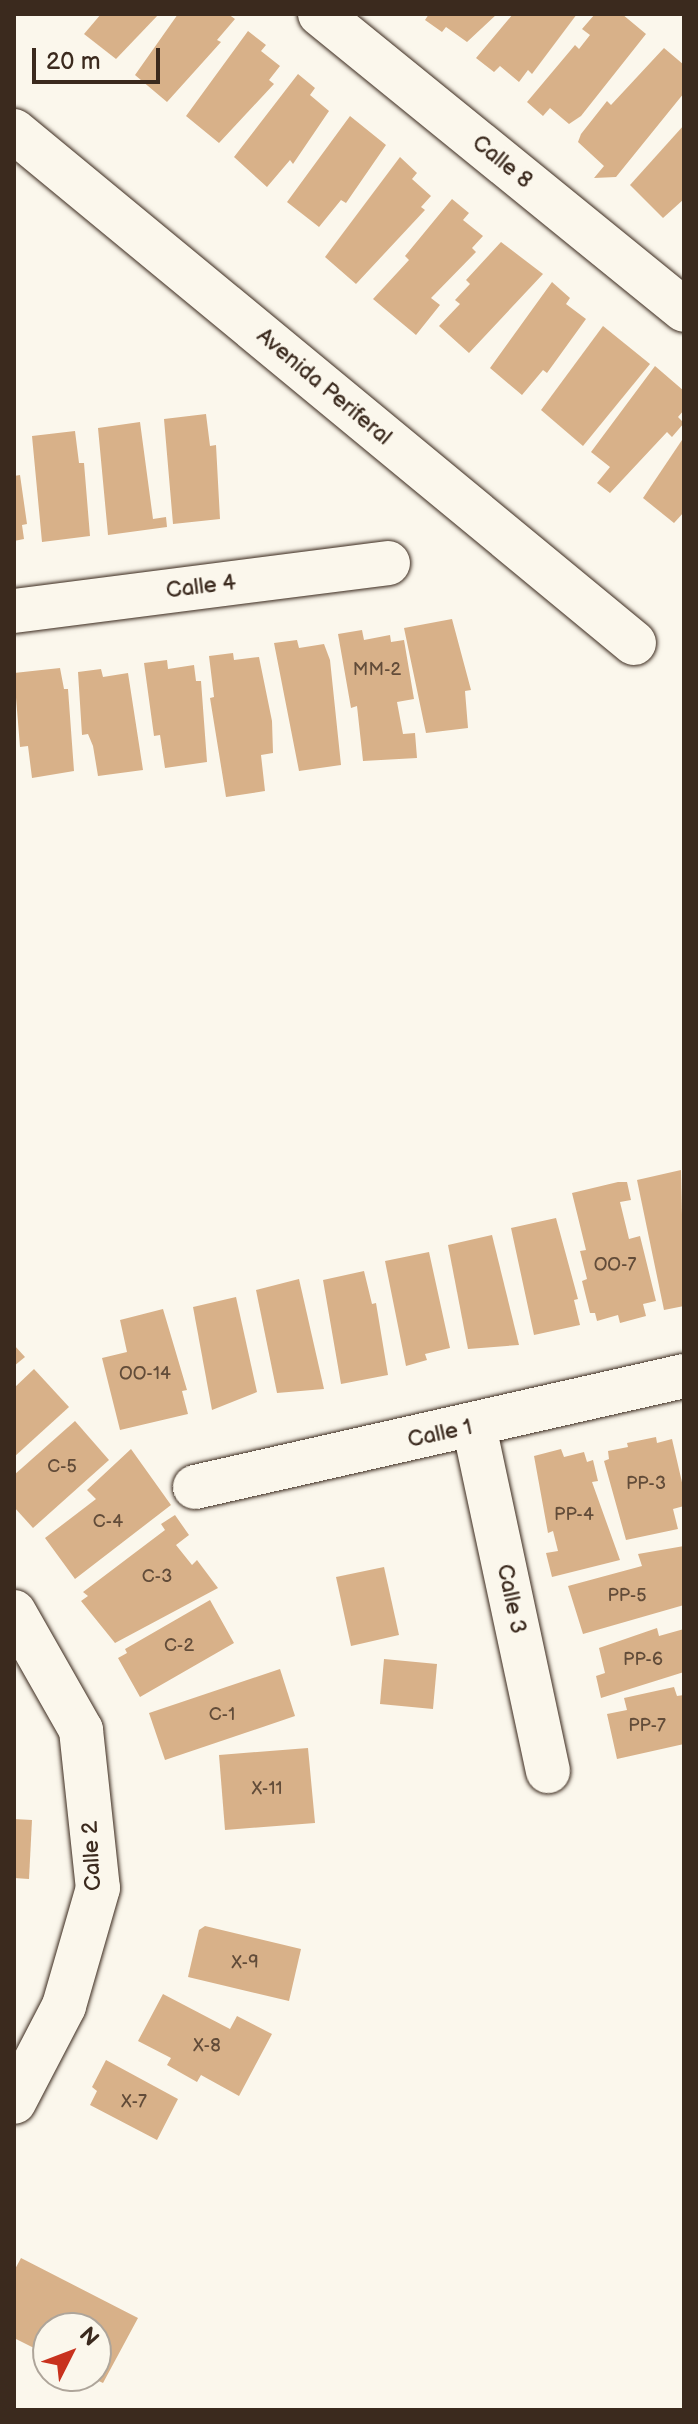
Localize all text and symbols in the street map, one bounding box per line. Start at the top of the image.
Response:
scale bar [36,32,164,82]
text: 20 m [46,47,101,76]
street label: Calle 8 [467,130,537,194]
street label: Avenida Periferal [251,323,397,451]
street label: Calle 4 [165,570,237,604]
house number: MM-2 [353,659,401,681]
house number: OO-7 [594,1254,636,1276]
house number: OO-14 [119,1363,171,1385]
street label: Calle 1 [405,1414,475,1454]
house number: C-5 [47,1456,77,1478]
house number: PP-3 [626,1473,666,1495]
house number: PP-4 [554,1504,594,1526]
house number: C-4 [93,1511,123,1533]
street label: Calle 3 [491,1562,531,1636]
house number: C-3 [142,1566,172,1588]
house number: PP-5 [607,1585,647,1607]
house number: C-2 [164,1635,194,1657]
house number: PP-6 [623,1649,663,1671]
house number: C-1 [209,1704,235,1726]
house number: PP-7 [628,1715,666,1737]
house number: X-11 [252,1778,282,1800]
street label: Calle 2 [77,1820,107,1892]
house number: X-9 [231,1952,259,1974]
house number: X-8 [193,2035,221,2057]
house number: X-7 [121,2091,147,2113]
north arrow [32,2312,112,2392]
text: N [73,2322,104,2352]

